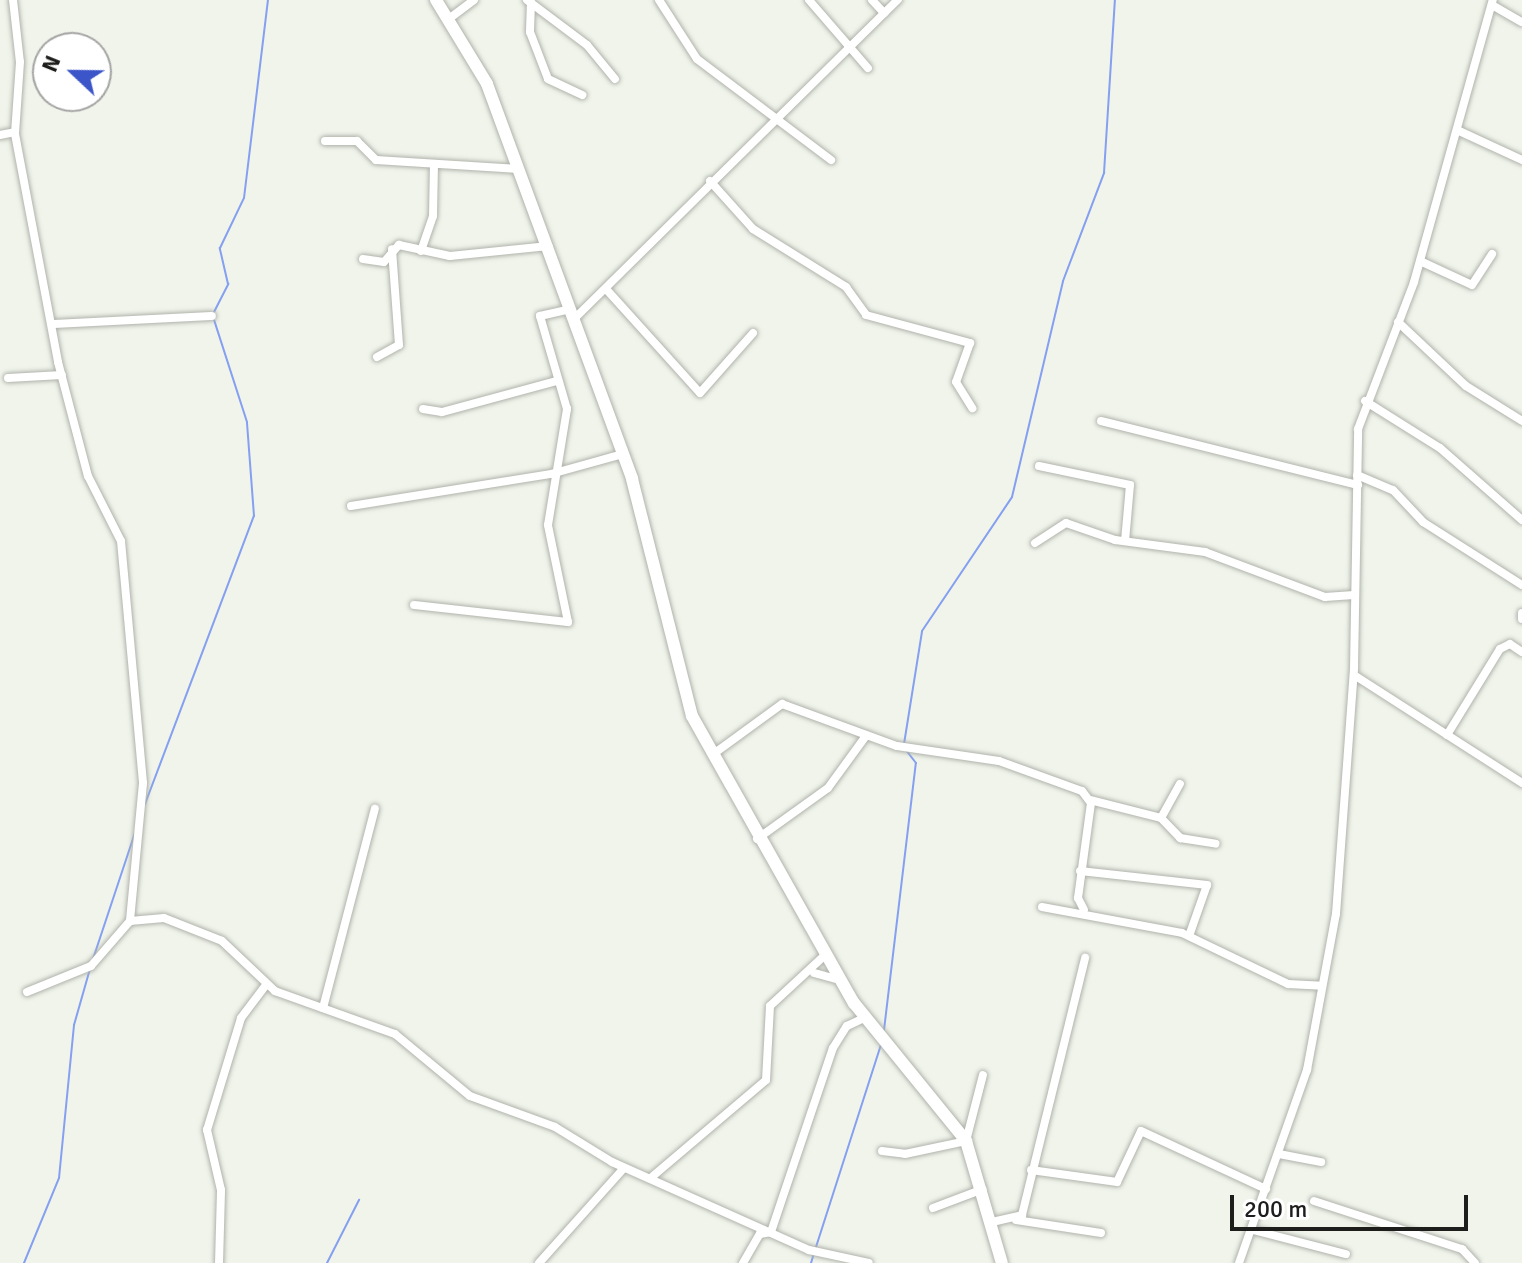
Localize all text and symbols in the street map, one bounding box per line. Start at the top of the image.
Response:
north arrow [32,32,112,112]
text: N [36,51,67,76]
scale bar [1234,1179,1472,1229]
text: 200 m [1244,1194,1307,1224]

